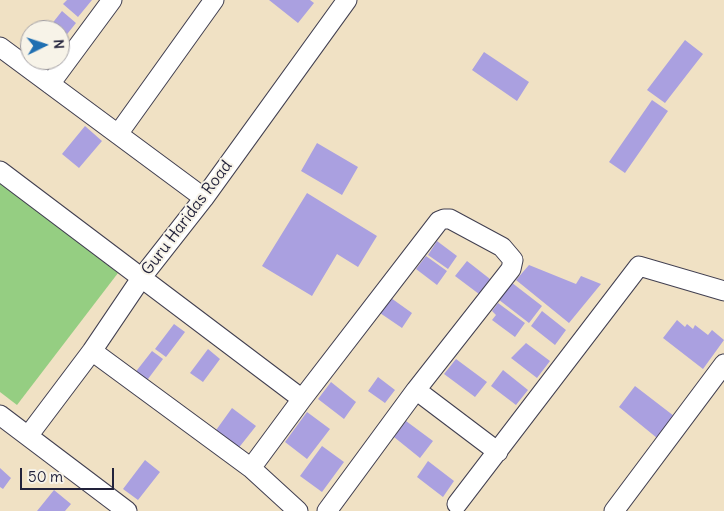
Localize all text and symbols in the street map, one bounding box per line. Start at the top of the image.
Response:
north arrow [20,20,70,70]
text: N [50,39,68,49]
street label: Guru Haridas Road [138,157,236,279]
scale bar [22,458,116,490]
text: 50 m [28,467,63,486]

